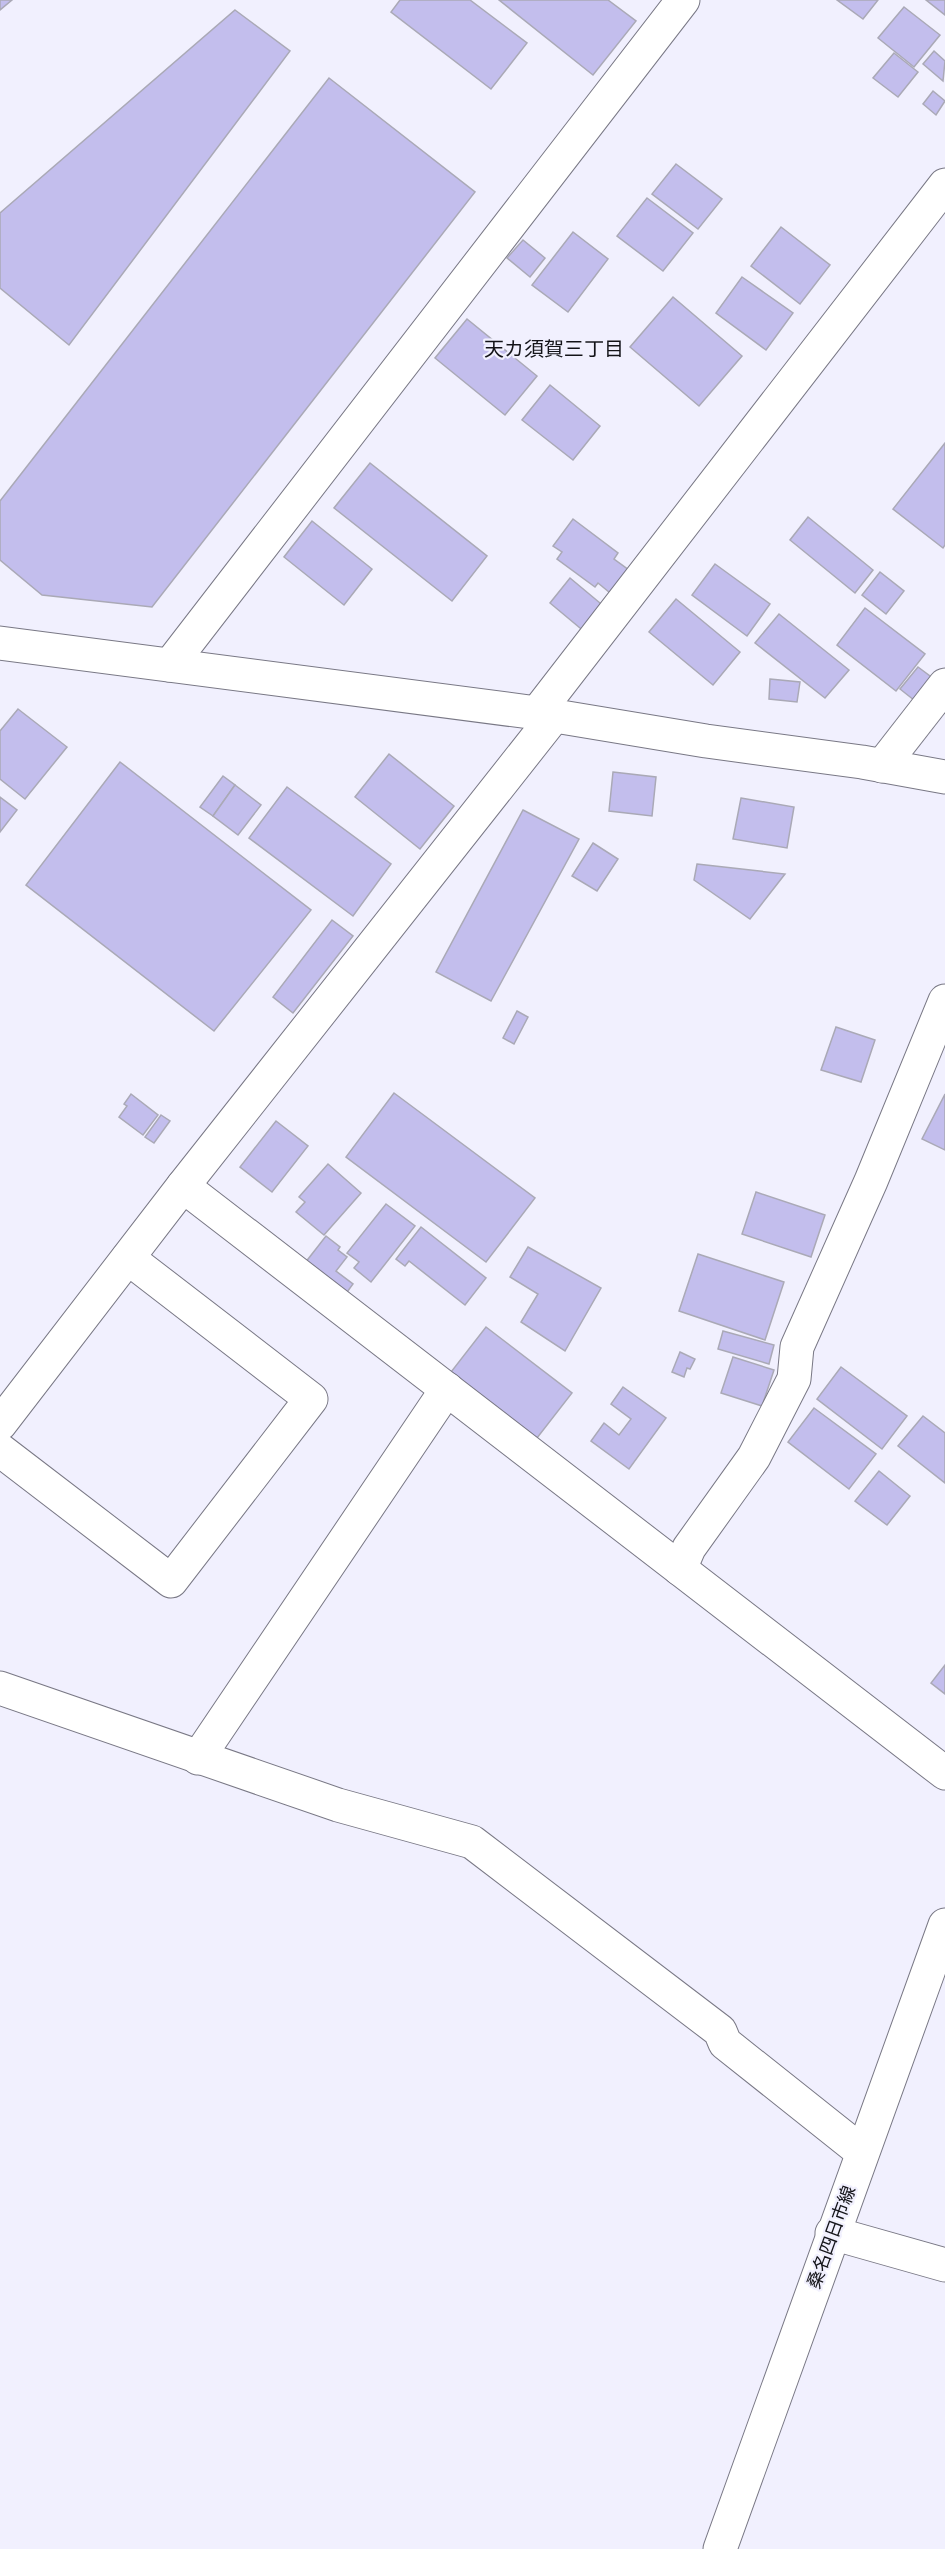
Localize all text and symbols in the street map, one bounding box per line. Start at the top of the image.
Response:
district label: 天カ須賀三丁目 [484,335,624,363]
street label: 桑名四日市線 [801,2182,861,2292]

